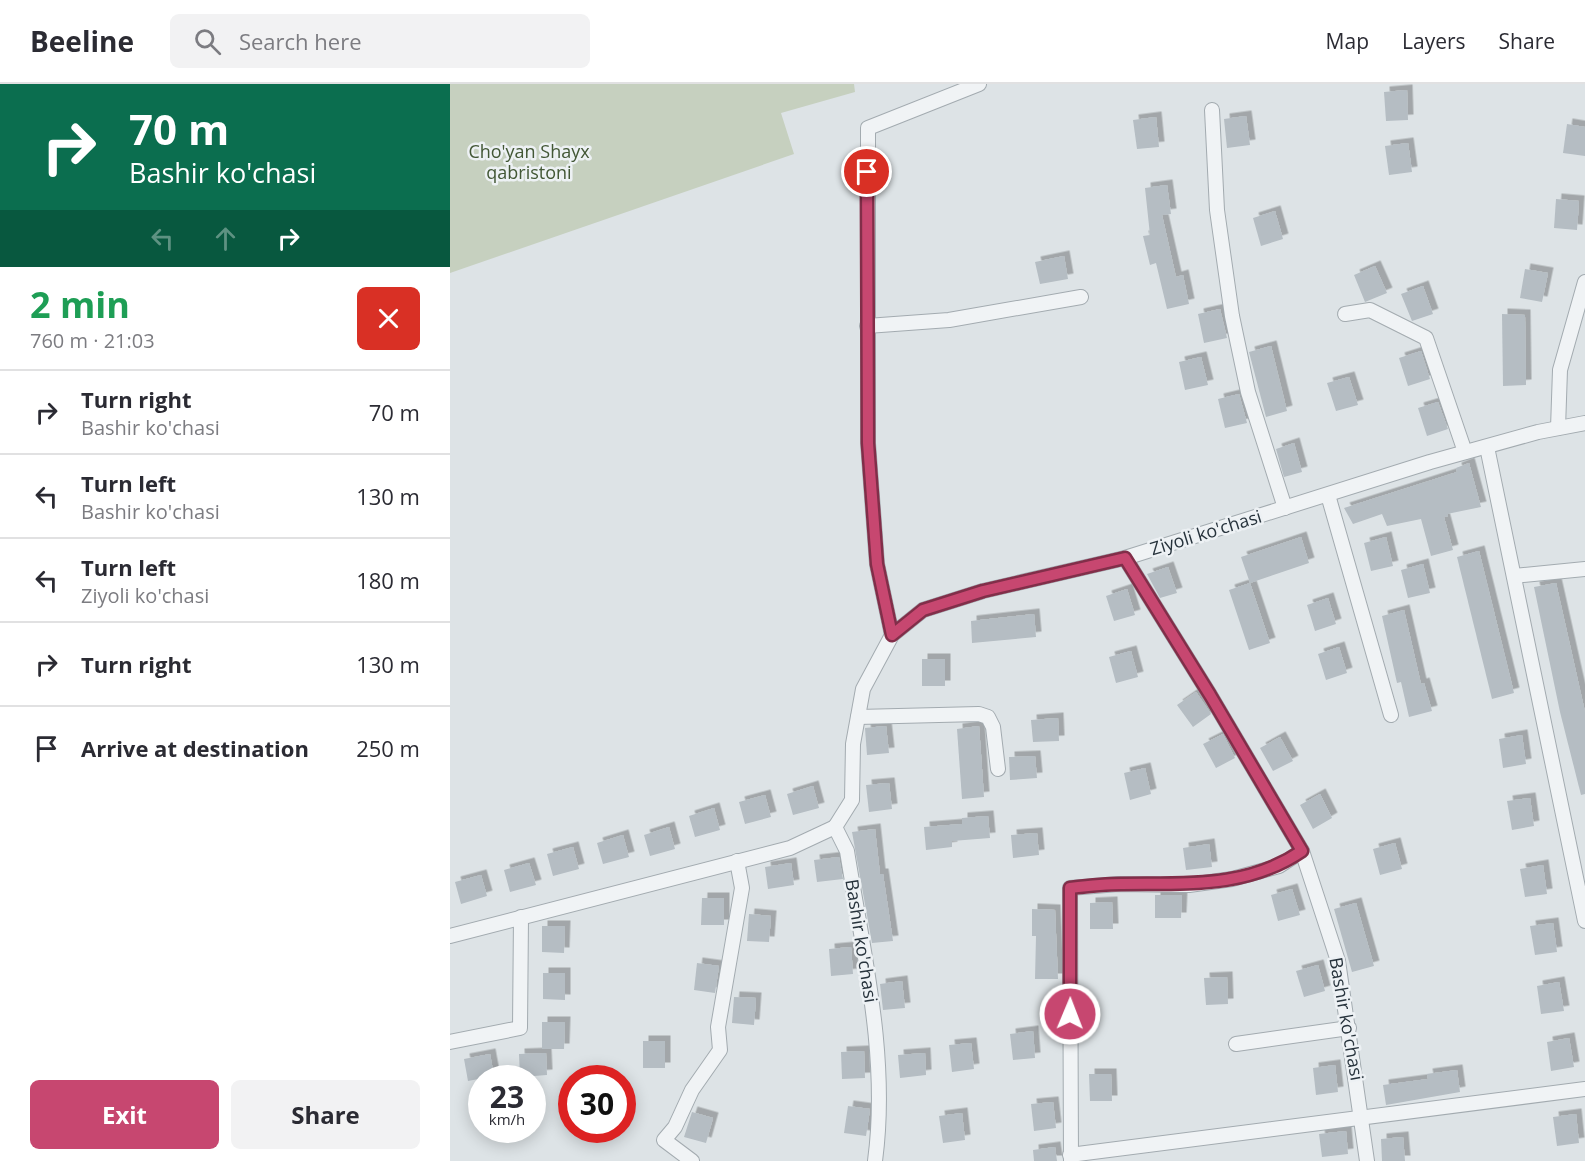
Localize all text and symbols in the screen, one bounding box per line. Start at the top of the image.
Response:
search box [170,14,590,68]
text: Beeline [30,22,134,60]
icon: search [191,25,224,58]
text: Search here [239,26,362,56]
text: Map [1326,27,1369,55]
text: Layers [1402,27,1466,55]
text: Share [1499,27,1555,55]
text: 70 m [129,100,229,157]
icon: right [30,108,108,186]
park label: Cho'yan Shayx qabristoni [468,139,590,184]
pin [841,146,892,197]
text: Bashir ko'chasi [129,154,316,191]
icon: arrive [850,155,883,188]
icon: left [146,222,179,255]
icon: ahead [209,222,242,255]
icon: right [272,222,305,255]
text: 2 min [30,280,130,329]
button: close [357,287,420,350]
text: 760 m · 21:03 [30,327,155,354]
text: Turn right [81,384,192,414]
icon: right [30,396,63,429]
text: 70 m [369,397,420,427]
text: Bashir ko'chasi [81,414,220,441]
text: Turn left [81,468,176,498]
icon: left [30,480,63,513]
text: 130 m [356,481,420,511]
text: Bashir ko'chasi [81,498,220,525]
street label: Ziyoli ko'chasi [1147,504,1264,560]
text: Turn left [81,552,176,582]
icon: left [30,564,63,597]
text: 180 m [356,565,420,595]
text: Ziyoli ko'chasi [81,582,209,609]
icon: right [30,648,63,681]
text: Turn right [81,649,192,679]
text: 130 m [356,649,420,679]
icon: arrive [30,732,63,765]
text: Arrive at destination [81,733,309,763]
text: 250 m [356,733,420,763]
street label: Bashir ko'chasi [840,877,884,1004]
street label: Bashir ko'chasi [1324,955,1370,1082]
position arrow [1038,982,1102,1046]
speed limit sign: 30 [558,1065,636,1143]
text: 23 [490,1076,524,1117]
button: Exit [30,1080,219,1149]
button: Share [231,1080,420,1149]
text: km/h [489,1109,525,1129]

